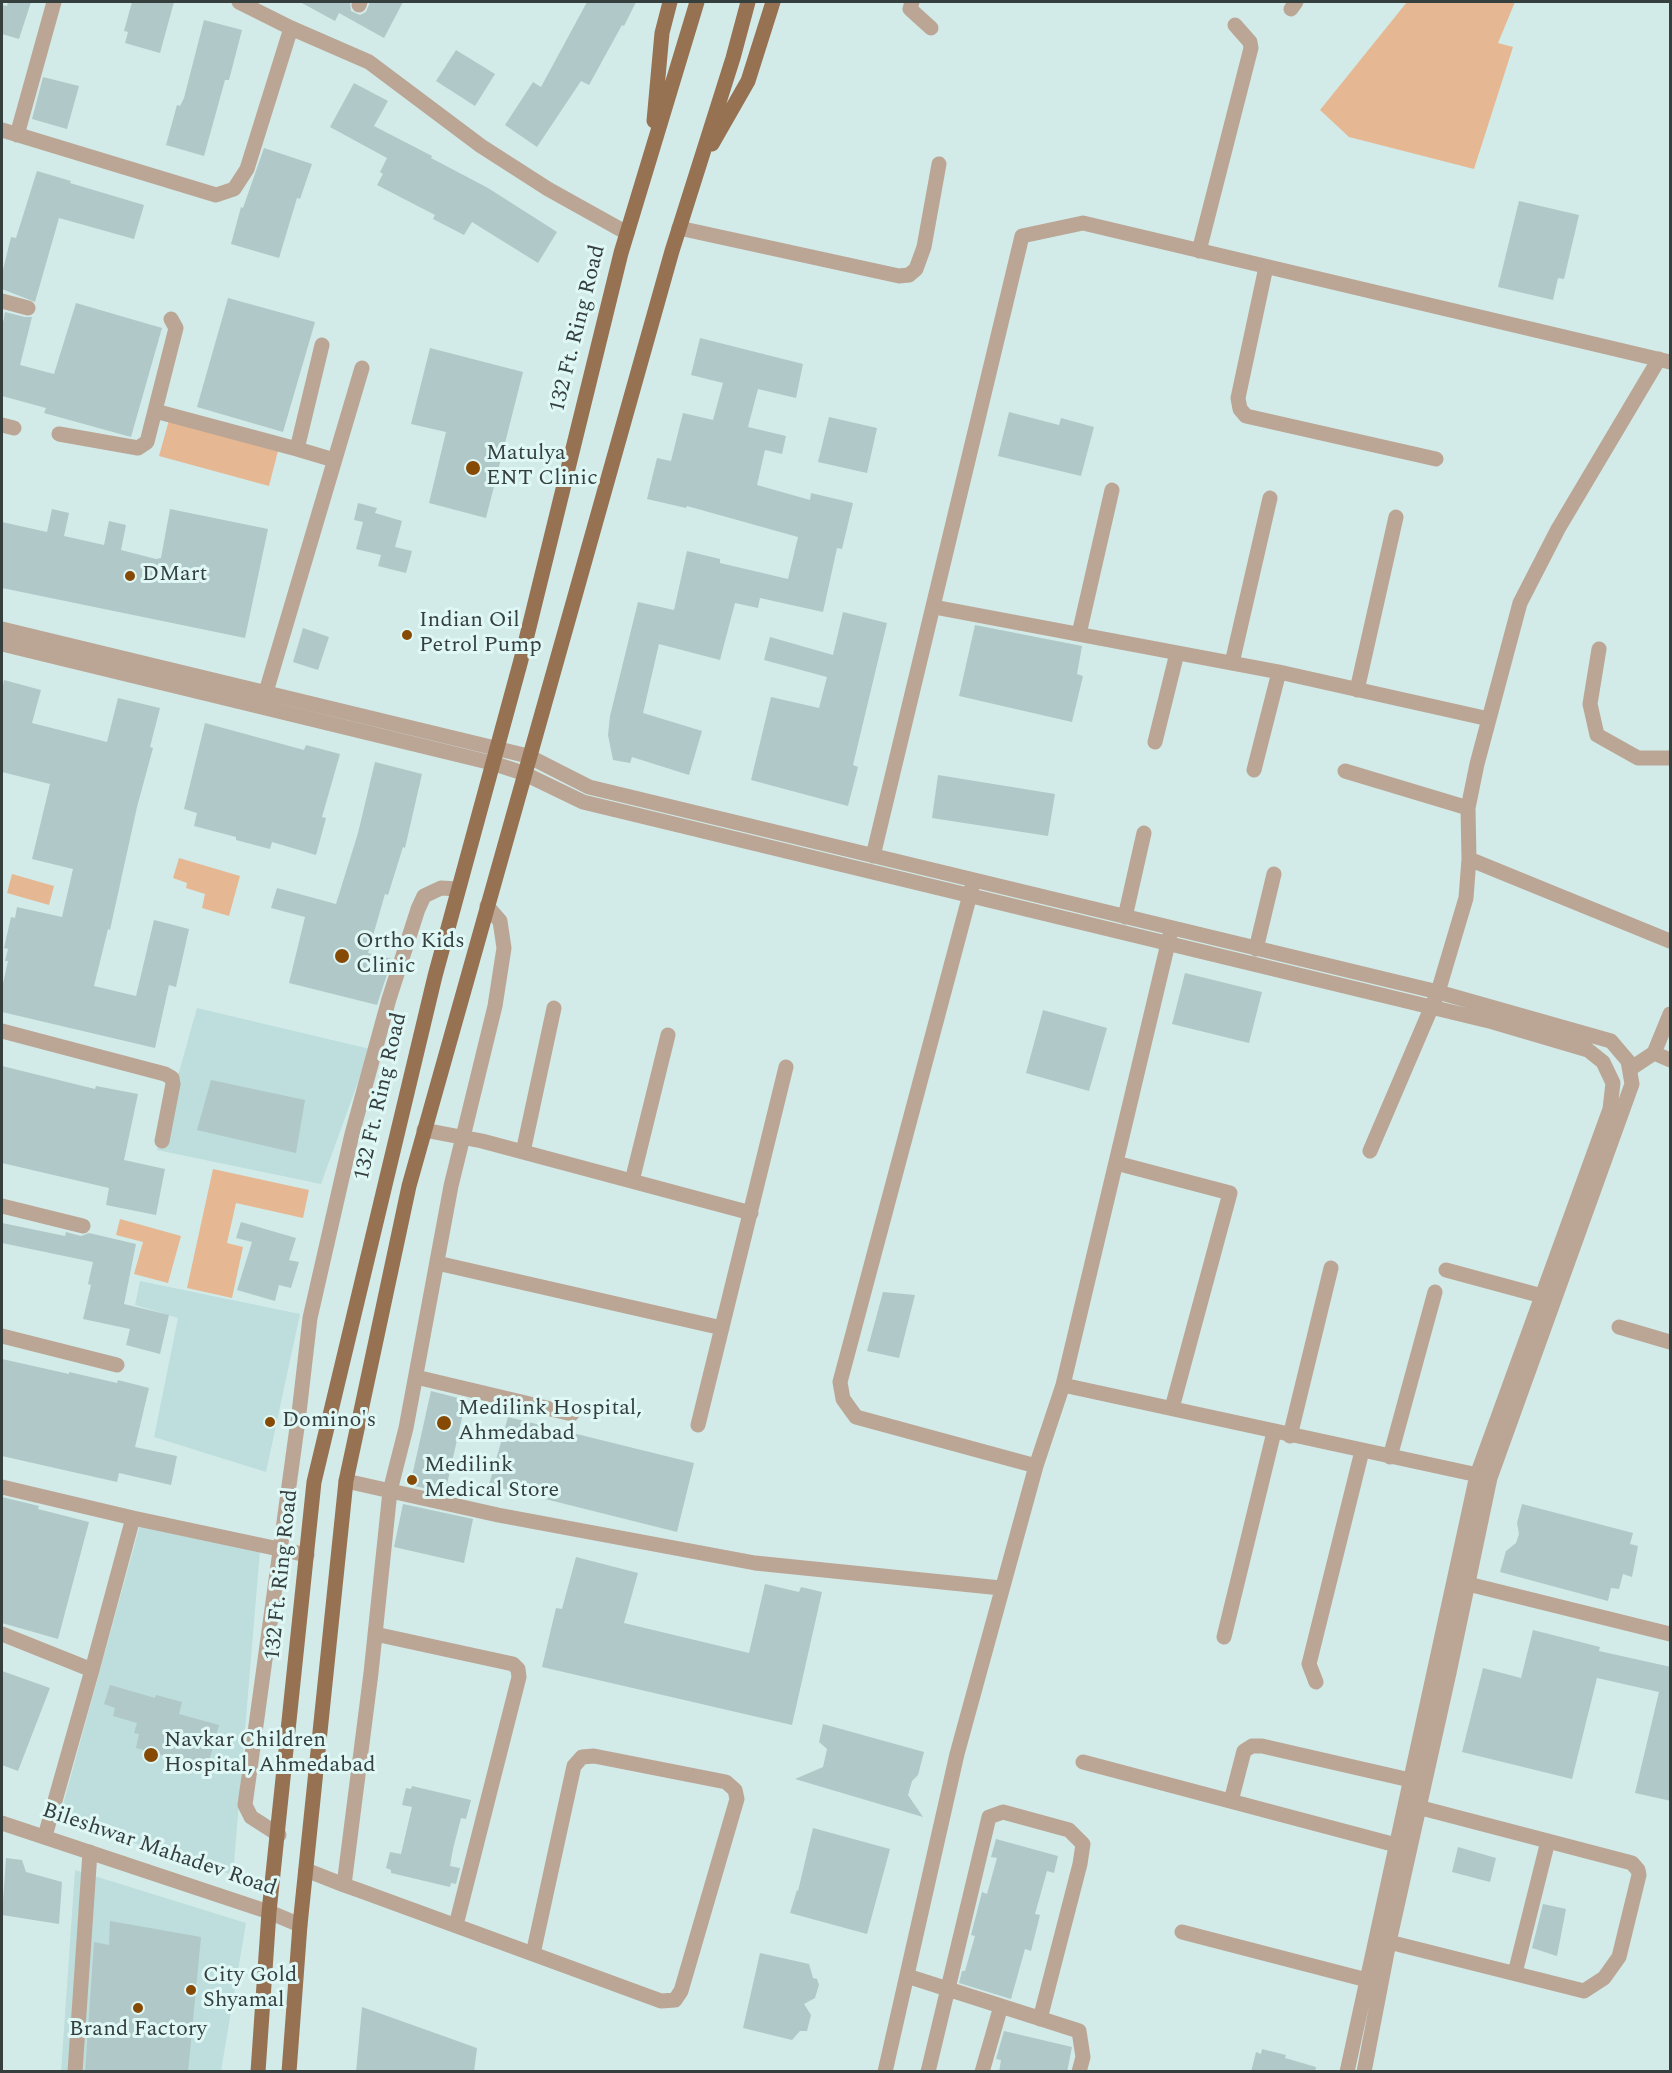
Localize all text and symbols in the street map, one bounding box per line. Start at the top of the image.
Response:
street label: 132 Ft. Ring Road [545,243,613,415]
place label: Matulya ENT Clinic [486,442,598,494]
marker: Matulya ENT Clinic [464,459,482,477]
place label: DMart [142,563,207,589]
marker: DMart [123,569,137,583]
place label: Indian Oil Petrol Pump [419,609,542,660]
marker: Indian Oil Petrol Pump [400,628,414,642]
place label: Ortho Kids Clinic [356,930,465,981]
marker: Ortho Kids Clinic [333,947,351,965]
street label: 132 Ft. Ring Road [350,1010,414,1184]
place label: Medilink Hospital, Ahmedabad [458,1397,642,1448]
place label: Domino's [282,1409,376,1435]
marker: Medilink Hospital, Ahmedabad [435,1414,453,1432]
marker: Domino's [263,1415,277,1429]
place label: Medilink Medical Store [424,1454,559,1506]
marker: Medilink Medical Store [405,1473,419,1487]
street label: 132 Ft. Ring Road [261,1488,305,1662]
place label: Navkar Children Hospital, Ahmedabad [164,1729,376,1780]
marker: Navkar Children Hospital, Ahmedabad [142,1746,160,1764]
street label: Bileshwar Mahadev Road [38,1798,280,1904]
place label: City Gold Shyamal [203,1964,297,2016]
marker: City Gold Shyamal [184,1983,198,1997]
marker: Brand Factory [131,2001,145,2015]
place label: Brand Factory [69,2018,207,2044]

